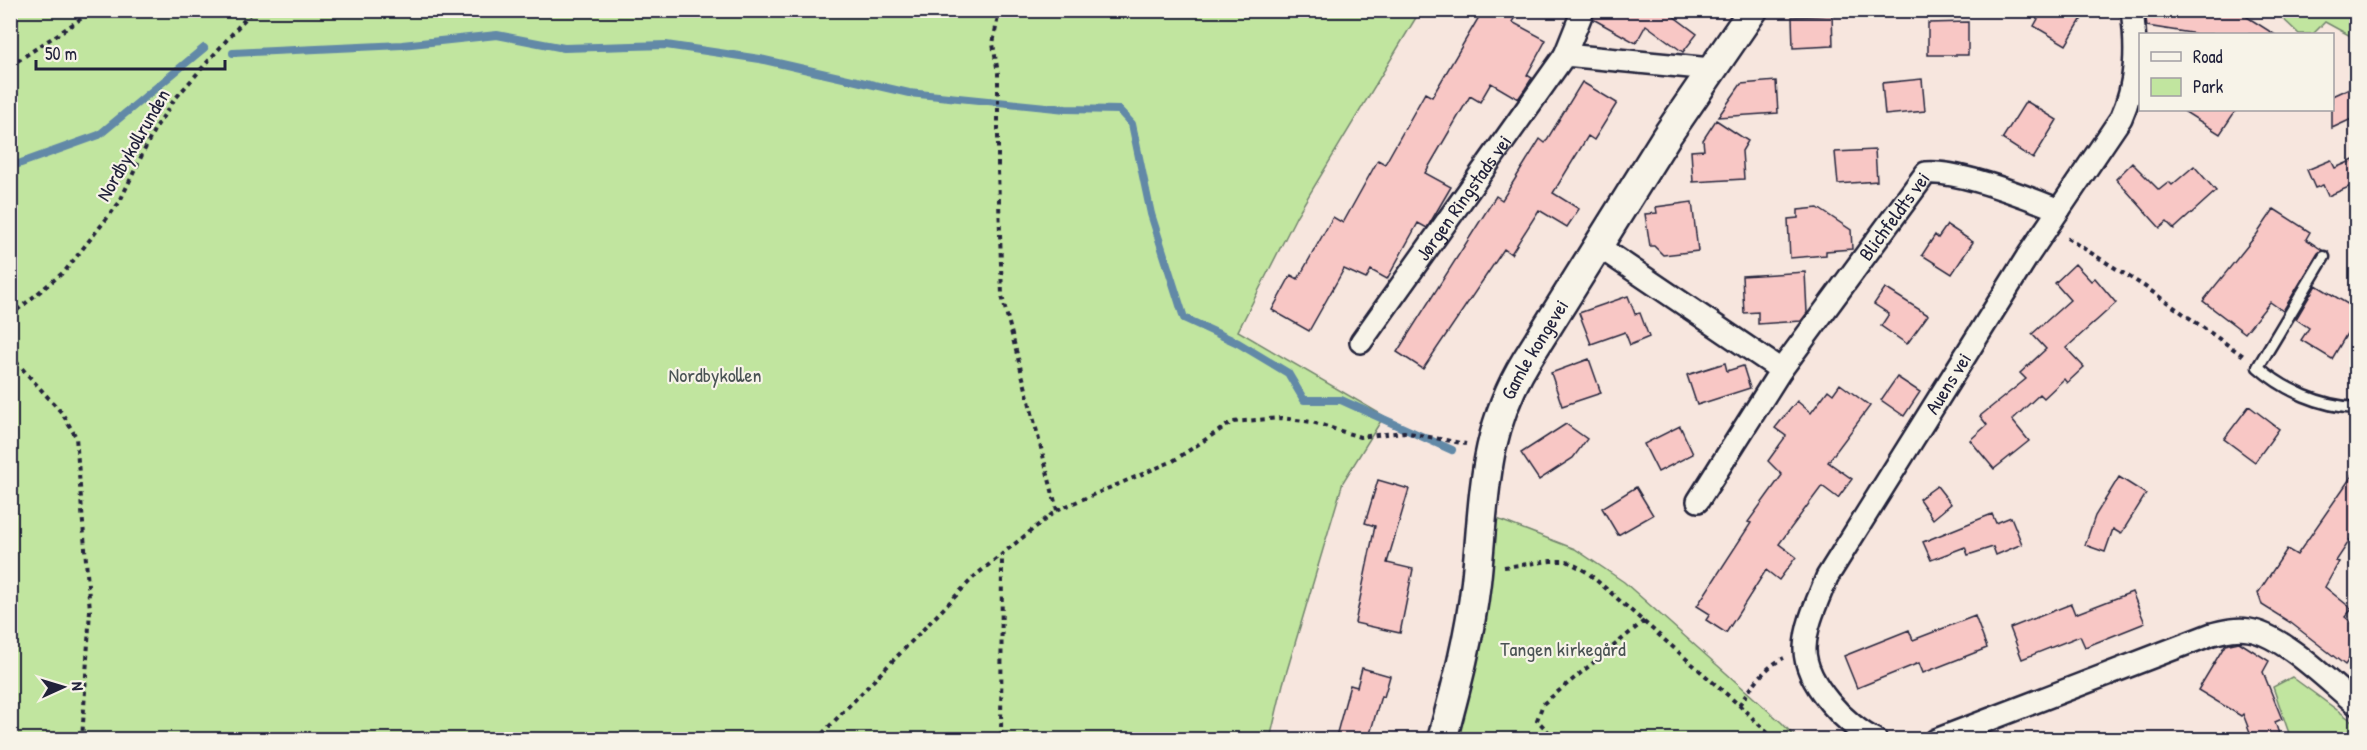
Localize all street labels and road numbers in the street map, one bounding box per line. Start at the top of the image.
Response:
street label: Nordbykollrunden [90,84,176,206]
street label: Jørgen Ringstads vei [1409,129,1517,266]
street label: Blichfeldts vei [1852,166,1935,266]
street label: Gamle kongevei [1494,294,1574,403]
street label: Auens vei [1918,347,1977,419]

